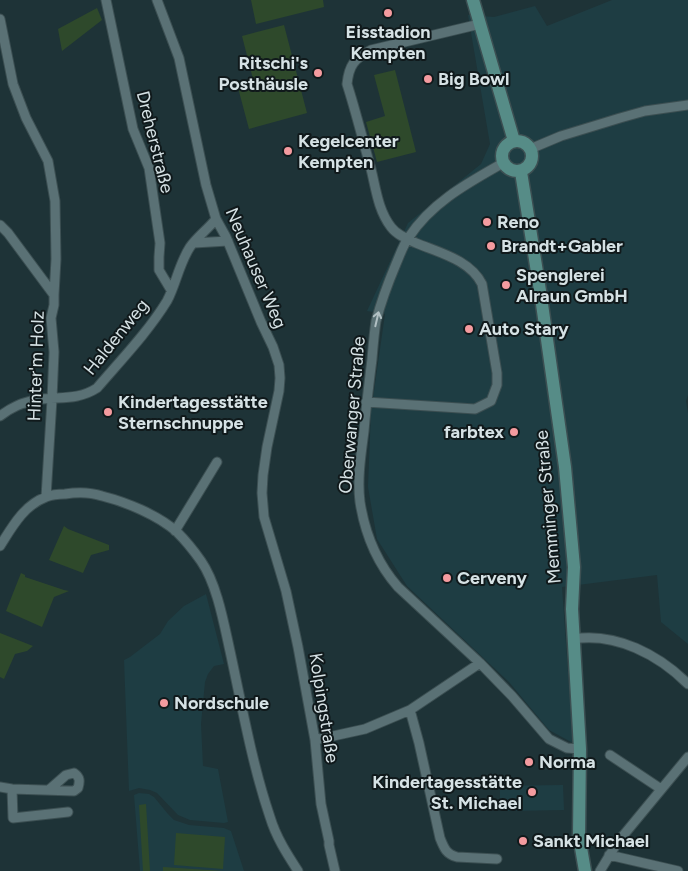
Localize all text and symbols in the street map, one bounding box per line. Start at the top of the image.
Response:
marker: Eisstadion Kempten [382,7,394,19]
place label: Eisstadion Kempten [346,21,430,64]
place label: Ritschi's Posthäusle [218,52,309,95]
marker: Ritschi's Posthäusle [312,67,324,79]
place label: Big Bowl [438,68,509,90]
marker: Big Bowl [422,73,434,85]
street label: Dreherstraße [132,89,178,196]
place label: Kegelcenter Kempten [298,130,399,173]
marker: Kegelcenter Kempten [282,145,294,157]
street label: Neuhauser Weg [221,204,291,332]
place label: Reno [497,211,539,233]
marker: Reno [481,216,493,228]
place label: Brandt+Gabler [501,235,623,257]
marker: Brandt+Gabler [485,240,497,252]
place label: Spenglerei Alraun GmbH [516,264,628,307]
marker: Spenglerei Alraun GmbH [500,279,512,291]
street label: Haldenweg [79,295,153,379]
street label: Hinter'm Holz [23,310,49,422]
one-way arrow [373,312,382,328]
place label: Auto Stary [479,318,569,340]
marker: Auto Stary [463,323,475,335]
street label: Oberwanger Straße [334,335,370,494]
place label: Kindertagesstätte Sternschnuppe [118,391,268,434]
marker: Kindertagesstätte Sternschnuppe [102,406,114,418]
place label: farbtex [444,421,504,443]
marker: farbtex [508,426,520,438]
street label: Memminger Straße [530,429,566,585]
place label: Cerveny [457,567,528,589]
marker: Cerveny [441,572,453,584]
street label: Kolpingstraße [304,651,344,765]
place label: Nordschule [174,692,269,714]
marker: Nordschule [158,697,170,709]
place label: Norma [539,751,595,773]
marker: Norma [523,756,535,768]
place label: Kindertagesstätte St. Michael [372,771,522,814]
marker: Kindertagesstätte St. Michael [526,786,538,798]
place label: Sankt Michael [533,830,649,852]
marker: Sankt Michael [517,835,529,847]

